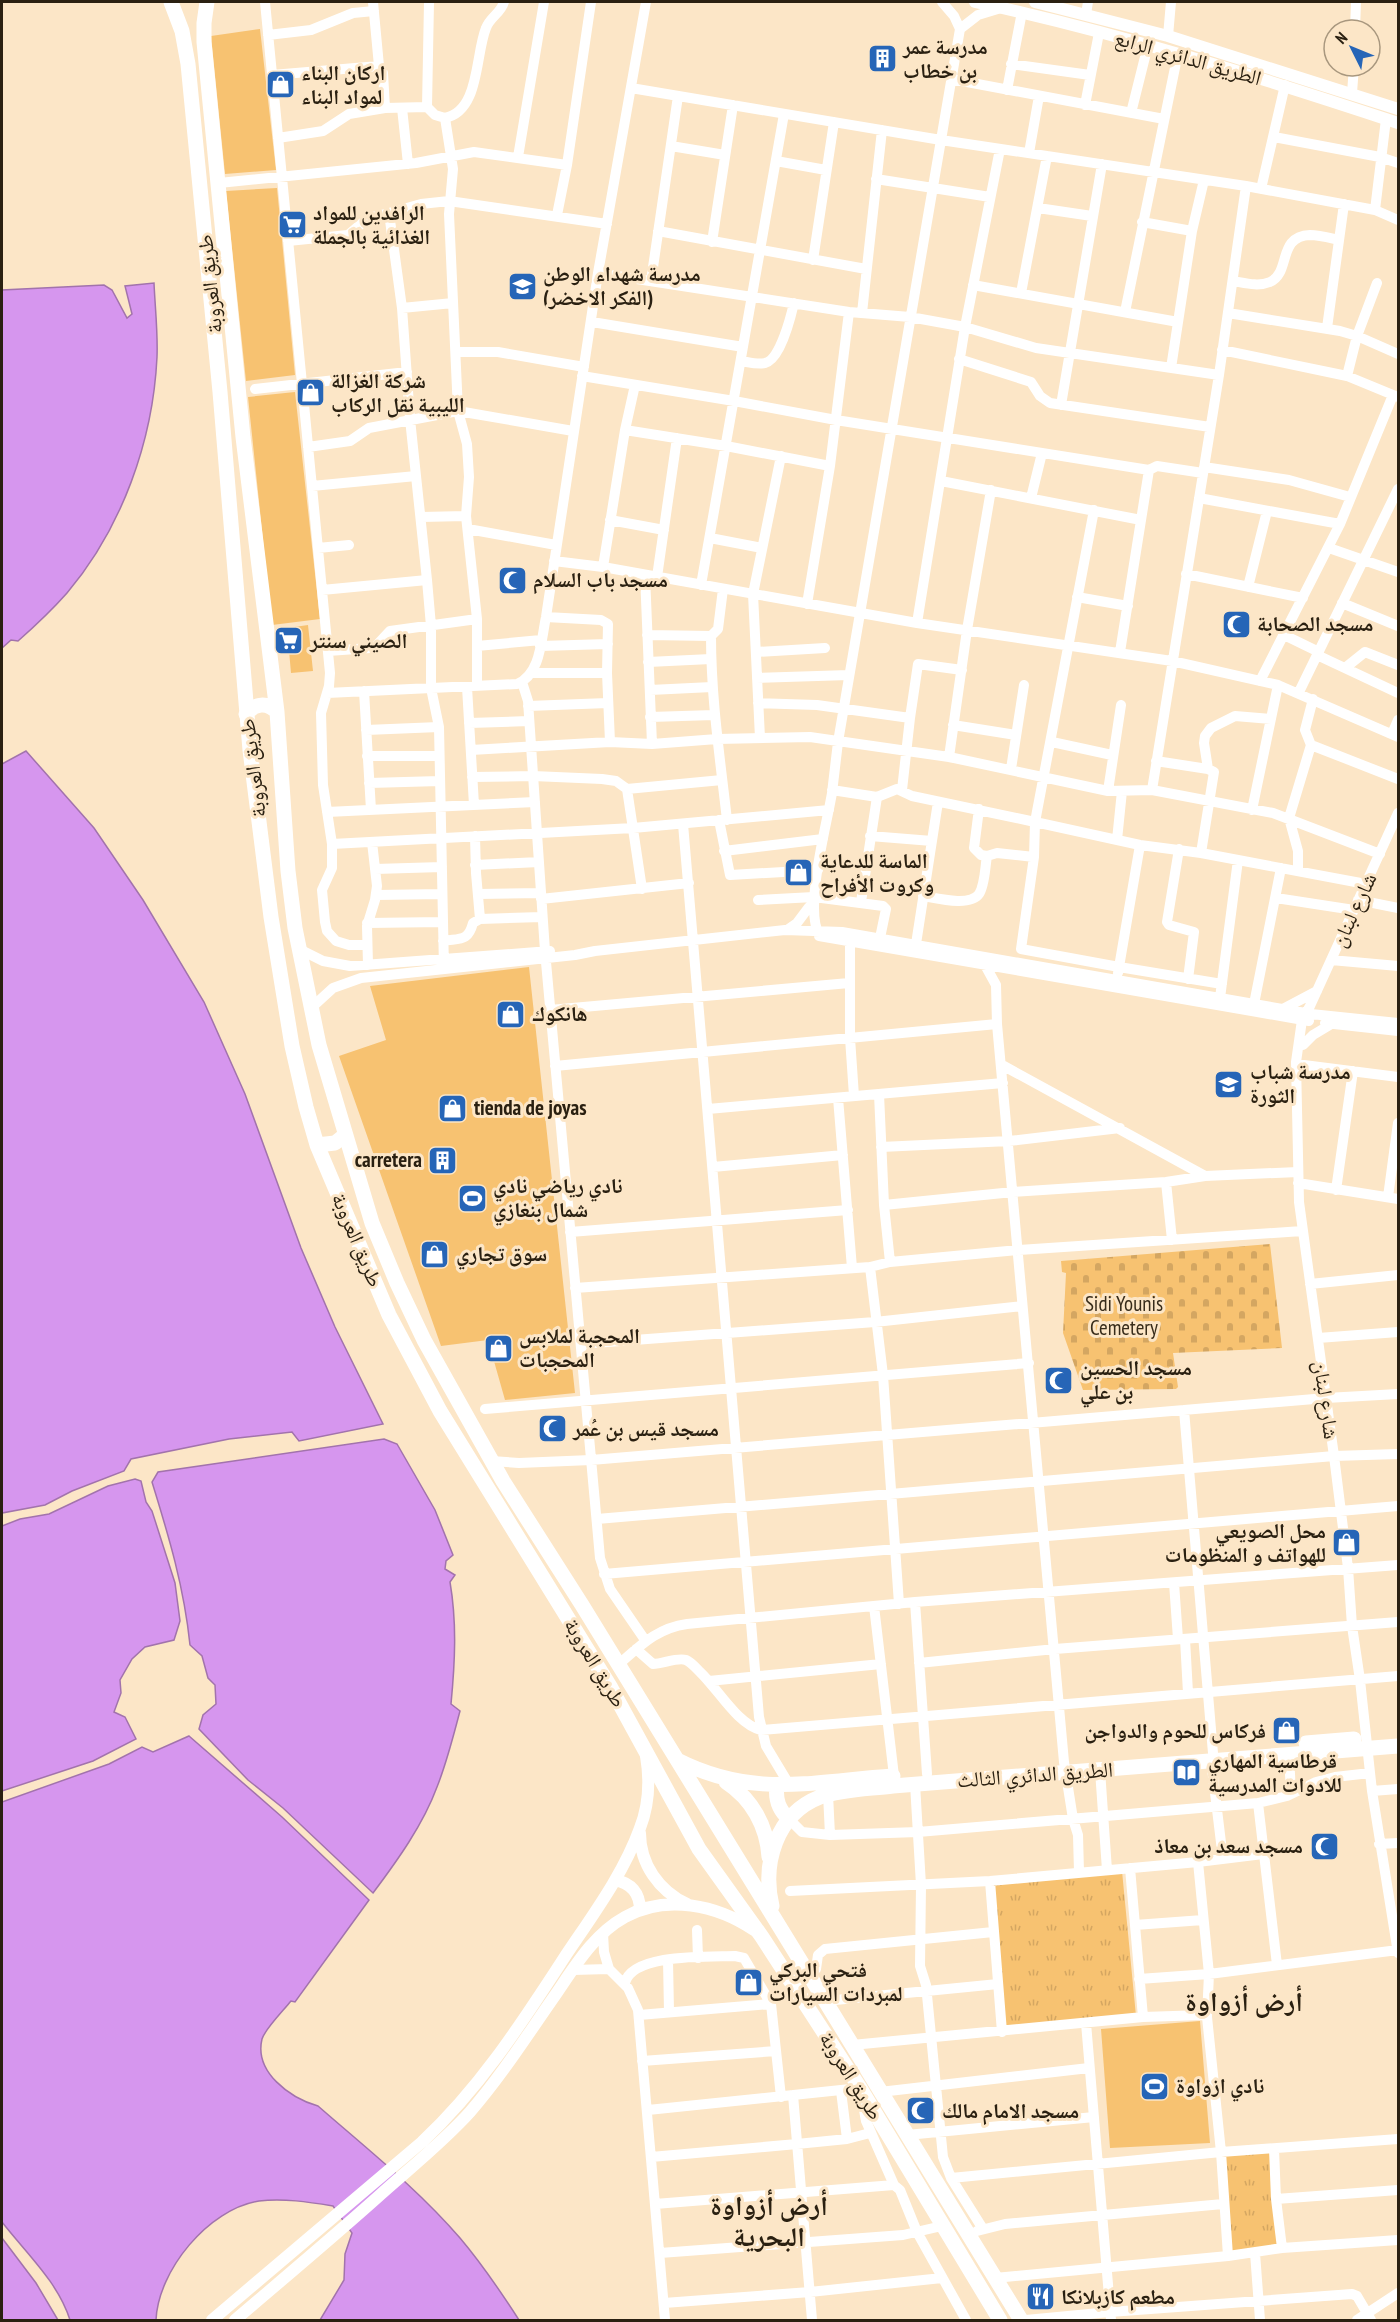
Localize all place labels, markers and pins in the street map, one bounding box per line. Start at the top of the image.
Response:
place label: مدرسة عمر بن خطاب [902,33,988,84]
building icon: مدرسة عمر بن خطاب [866,43,898,75]
place label: اركان البناء لمواد البناء [301,59,386,110]
shop icon: اركان البناء لمواد البناء [264,69,296,101]
place label: الرافدين للمواد الغذائية بالجملة [313,199,430,250]
supermarket icon: الرافدين للمواد الغذائية بالجملة [276,209,308,241]
place label: مدرسة شهداء الوطن (الفكر الاخضر) [543,260,701,311]
school or university icon: مدرسة شهداء الوطن (الفكر الاخضر) [506,270,538,302]
place label: شركة الغزالة الليبية نقل الركاب [331,367,465,418]
shop icon: شركة الغزالة الليبية نقل الركاب [294,377,326,409]
mosque icon: مسجد باب السلام [496,564,528,596]
place label: مسجد باب السلام [533,566,668,594]
mosque icon: مسجد الصحابة [1220,608,1252,640]
place label: مسجد الصحابة [1257,610,1374,637]
supermarket icon: الصيني سنتر [273,625,305,657]
place label: الصيني سنتر [309,627,407,657]
place label: الماسة للدعاية وكروت الأفراح [820,847,934,898]
shop icon: الماسة للدعاية وكروت الأفراح [783,857,815,889]
shop icon: هانكوك [495,998,527,1030]
place label: هانكوك [532,1000,588,1027]
place label: مدرسة شباب الثورة [1250,1058,1351,1109]
school or university icon: مدرسة شباب الثورة [1213,1068,1245,1100]
shop icon: tienda de joyas [437,1092,469,1124]
place label: tienda de joyas [474,1094,587,1121]
building icon: carretera [427,1144,459,1176]
place label: carretera [355,1146,422,1173]
place label: نادي رياضي نادي شمال بنغازي [493,1172,623,1226]
sports icon: نادي رياضي نادي شمال بنغازي [456,1182,488,1214]
shop icon: سوق تجاري [419,1238,451,1270]
place label: سوق تجاري [456,1240,547,1270]
place label: المحجبة لملابس المحجبات [519,1322,640,1373]
shop icon: المحجبة لملابس المحجبات [482,1332,514,1364]
place label: مسجد الحسين بن علي [1080,1354,1192,1408]
mosque icon: مسجد الحسين بن علي [1043,1364,1075,1396]
mosque icon: مسجد قيس بن عُمر [536,1413,568,1445]
place label: مسجد قيس بن عُمر [572,1415,719,1442]
place label: محل الصويعي للهواتف و المنظومات [1165,1517,1326,1568]
shop icon: محل الصويعي للهواتف و المنظومات [1331,1527,1363,1559]
shop icon: فركاس للحوم والدواجن [1271,1715,1303,1747]
place label: فركاس للحوم والدواجن [1084,1717,1266,1745]
place label: قرطاسية المهاري للادوات المدرسية [1208,1747,1342,1798]
library icon: قرطاسية المهاري للادوات المدرسية [1171,1757,1203,1789]
mosque icon: مسجد سعد بن معاذ [1308,1830,1340,1862]
place label: مسجد سعد بن معاذ [1154,1832,1303,1859]
place label: فتحي البركي لمبردات السيارات [769,1956,903,2007]
shop icon: فتحي البركي لمبردات السيارات [732,1966,764,1998]
sports icon: نادي ازواوة [1139,2070,1171,2102]
place label: نادي ازواوة [1176,2072,1264,2102]
mosque icon: مسجد الامام مالك [905,2095,937,2127]
place label: مسجد الامام مالك [942,2097,1079,2125]
restaurant icon: مطعم كازبلانكا [1024,2281,1056,2313]
place label: مطعم كازبلانكا [1061,2283,1175,2311]

